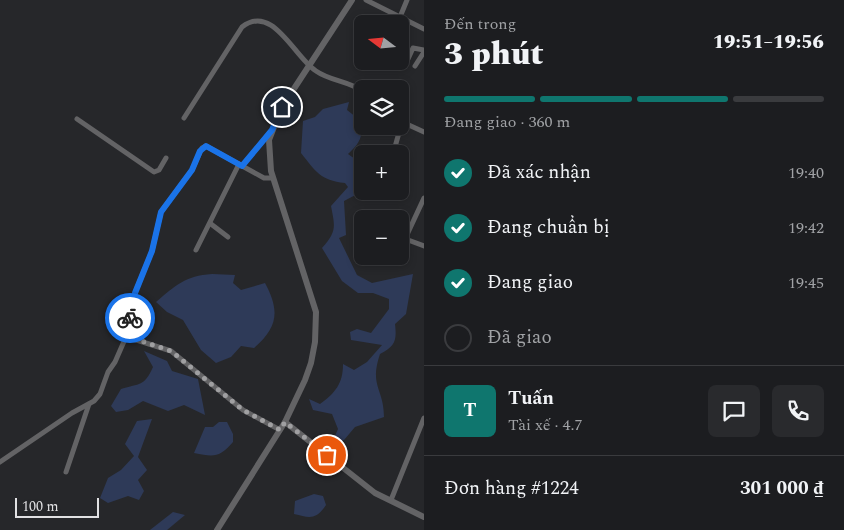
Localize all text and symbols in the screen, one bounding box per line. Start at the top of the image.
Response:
text: Đến trong [444,12,516,36]
north arrow [354,15,409,70]
map controls [354,15,409,265]
text: 19:51–19:56 [713,28,824,57]
text: 3 phút [444,30,544,79]
button: layers [354,80,409,135]
pin [261,86,303,128]
icon: home [268,93,296,121]
text: Đang giao · 360 m [444,110,570,134]
button: + [354,145,409,200]
text: Đã xác nhận [487,158,591,187]
icon: check [444,159,472,187]
text: 19:40 [788,161,824,185]
button: − [354,210,409,265]
text: Đang chuẩn bị [487,213,610,242]
icon: check [444,214,472,242]
text: 19:42 [788,216,824,240]
text: Đang giao [487,268,573,297]
icon: check [444,269,472,297]
text: 19:45 [788,271,824,295]
courier [105,293,155,343]
icon: bike [116,304,144,332]
text: Đã giao [487,323,552,352]
text: Tuấn [508,384,554,413]
button: chat [708,385,760,437]
button: phone [772,385,824,437]
text: T [463,396,477,425]
text: Tài xế · 4.7 [508,413,583,437]
pin [306,434,348,476]
icon: bag [313,441,341,469]
text: Đơn hàng #1224 [444,474,579,503]
text: 301 000 ₫ [740,474,824,503]
scale bar [15,495,99,518]
text: 100 m [22,496,59,517]

